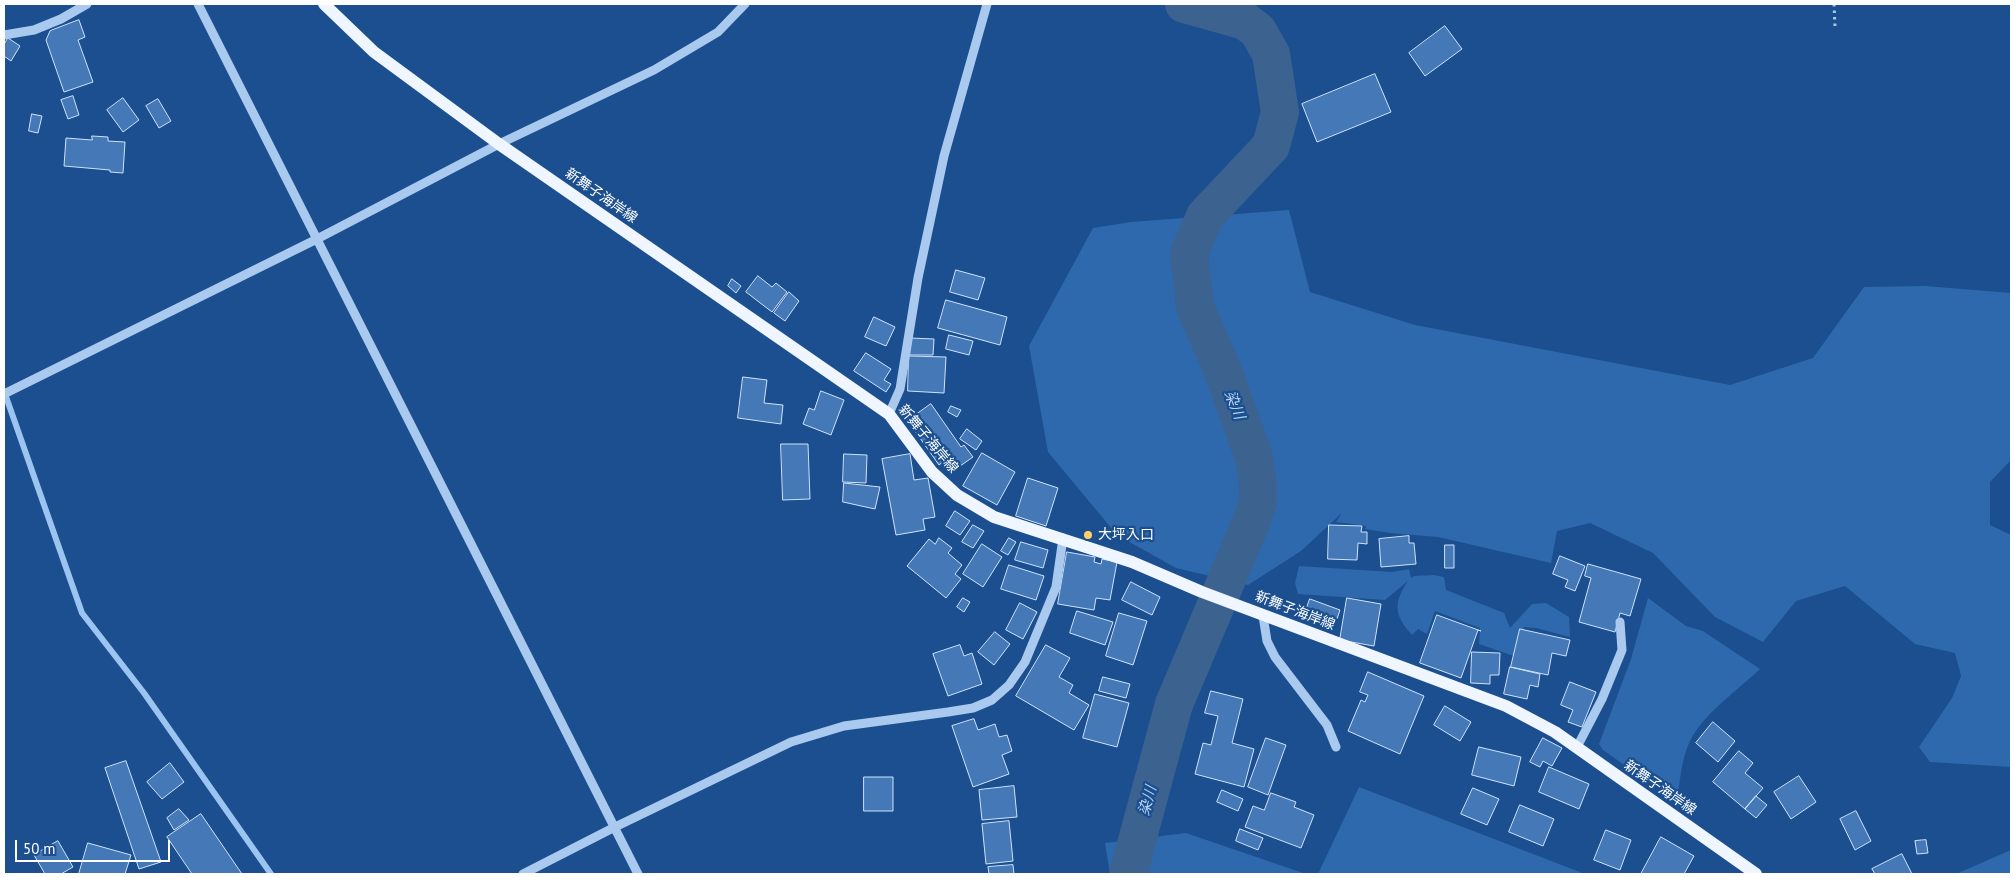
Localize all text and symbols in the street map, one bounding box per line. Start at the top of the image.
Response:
street label: 新舞子海岸線 [562,165,640,227]
water label: 染川 [1220,388,1248,422]
street label: 新舞子海岸線 [895,401,961,477]
place label: 大坪入口 [1098,527,1154,543]
marker: 大坪入口 [1082,529,1094,541]
street label: 新舞子海岸線 [1253,588,1337,634]
street label: 新舞子海岸線 [1621,757,1699,819]
water label: 染川 [1135,784,1161,818]
scale bar [18,830,172,862]
text: 50 m [23,839,56,858]

